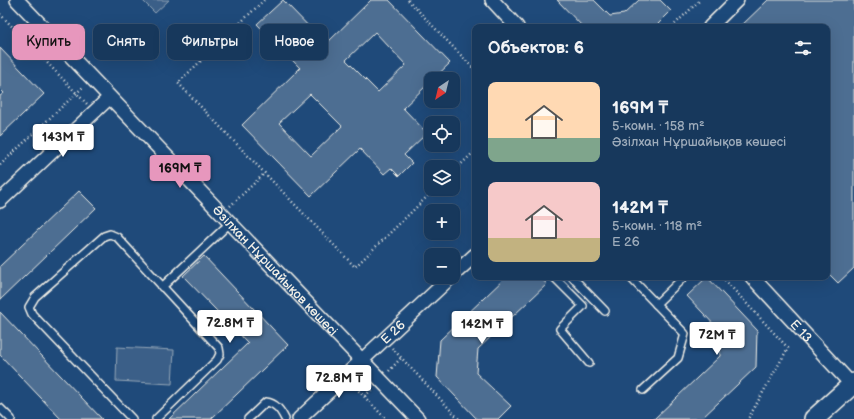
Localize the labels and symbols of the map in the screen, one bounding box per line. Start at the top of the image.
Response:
north arrow [424,72,460,108]
pin: 143M ₸ [30,124,96,158]
pin: 169M ₸ [147,155,213,189]
street label: Әзілхан Нұршайықов көшесі [209,202,341,339]
pin: 72.8M ₸ [193,310,267,344]
pin: 142M ₸ [449,311,515,345]
street label: E 26 [378,317,409,348]
street label: E 13 [786,317,815,346]
pin: 72M ₸ [689,322,745,356]
pin: 72.8M ₸ [302,365,376,399]

